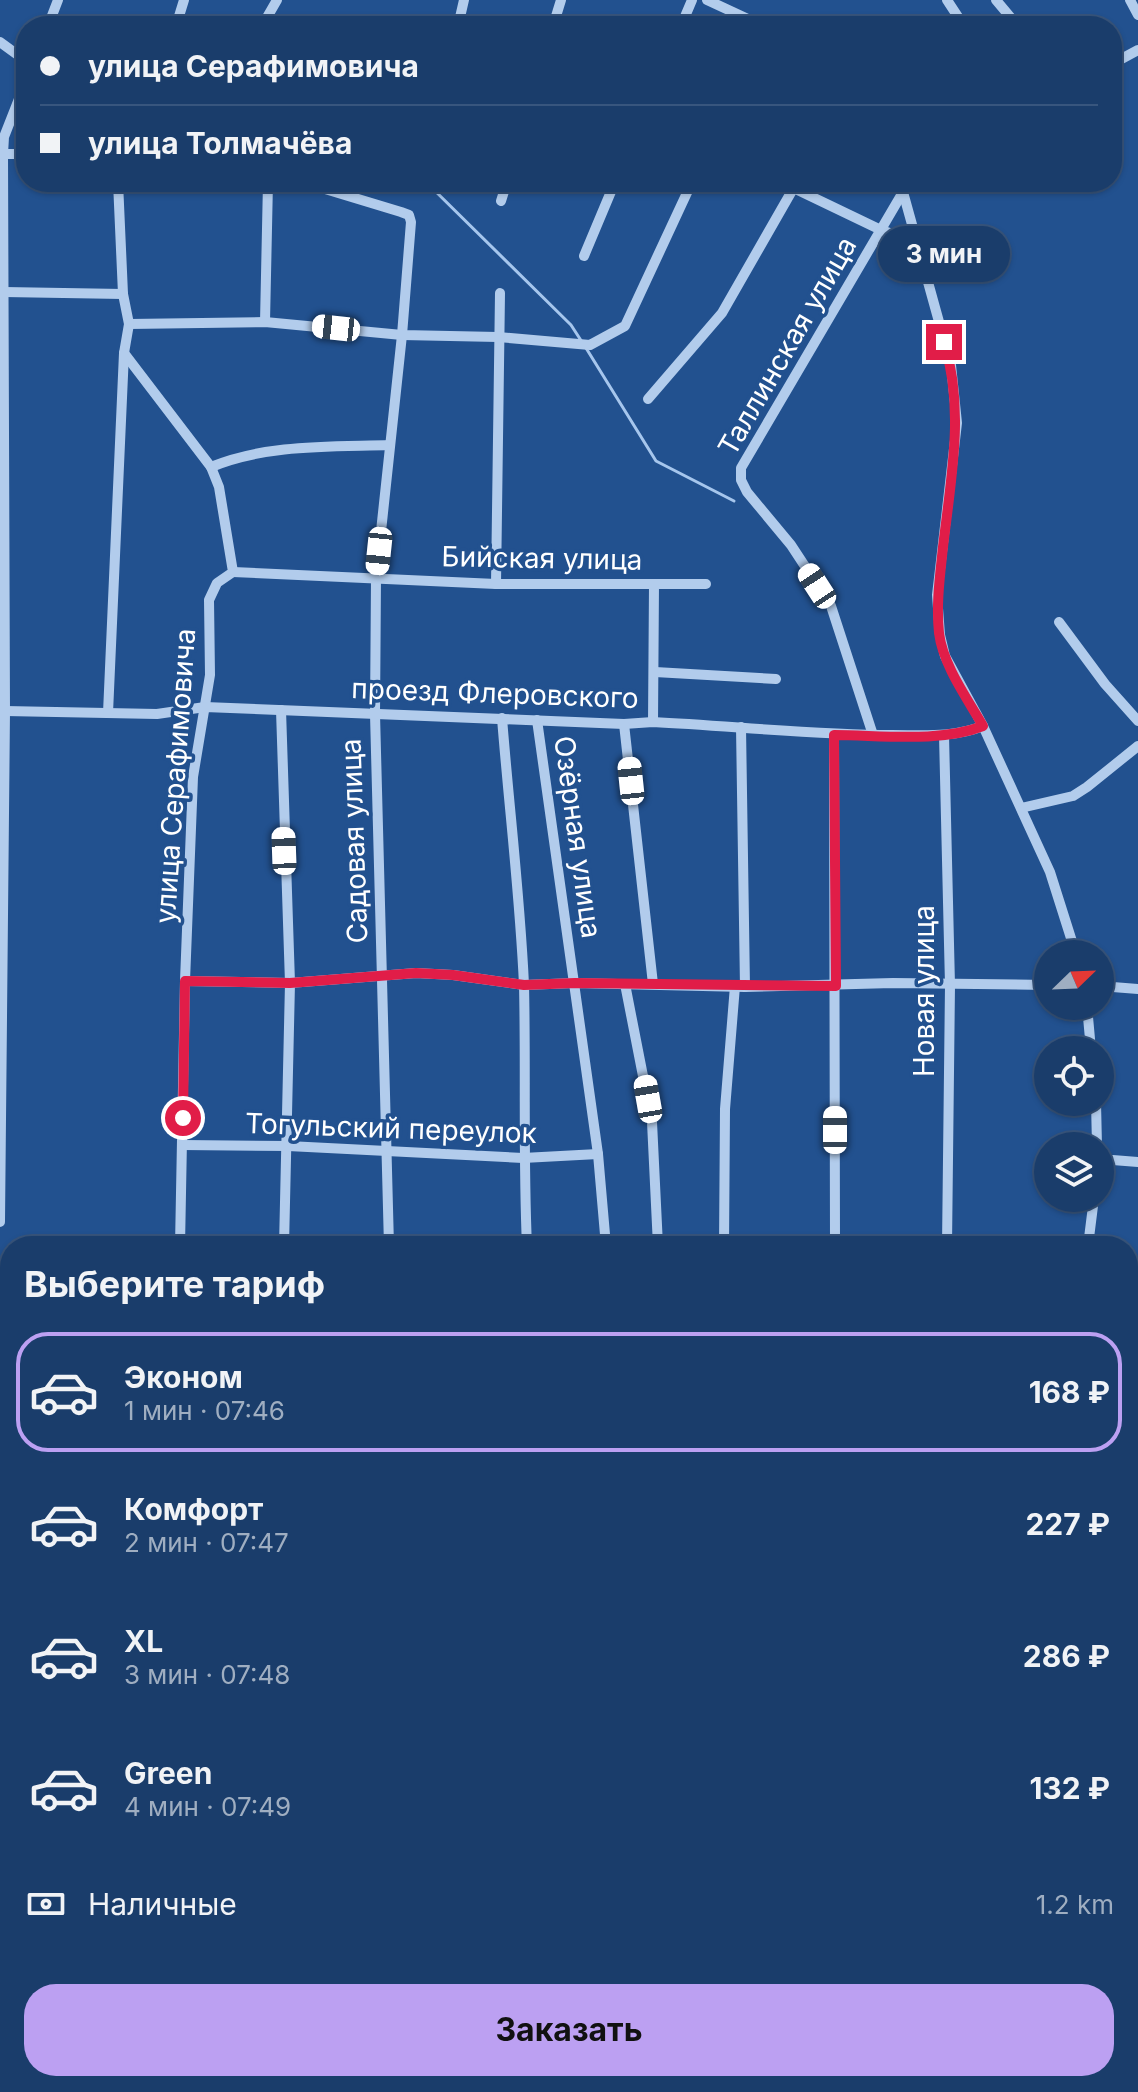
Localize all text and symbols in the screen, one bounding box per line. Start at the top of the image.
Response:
text: улица Серафимовича [88,48,419,84]
text: улица Толмачёва [88,125,352,161]
callout: 3 мин [878,226,1010,282]
street label: Таллинская улица [711,231,863,461]
text: 3 мин [906,238,982,269]
car [311,314,361,342]
route end [926,324,962,360]
car [365,526,393,576]
street label: Бийская улица [441,539,643,577]
car [794,559,840,613]
street label: улица Серафимовича [148,627,202,925]
street label: проезд Флеровского [351,671,639,715]
street label: Озёрная улица [547,734,609,940]
street label: Садовая улица [333,738,375,944]
car [617,756,645,806]
car [271,827,297,875]
street label: Новая улица [907,905,941,1077]
north arrow [1034,940,1114,1020]
map controls [1034,940,1114,1212]
button: locate [1034,1036,1114,1116]
car [632,1073,664,1125]
route start [165,1100,201,1136]
street label: Тогульский переулок [245,1106,537,1150]
car [823,1106,847,1154]
button: layers [1034,1132,1114,1212]
text: Выберите тариф [24,1262,325,1306]
icon: car [28,1356,100,1428]
text: Эконом [124,1359,243,1395]
text: 168 ₽ [1029,1374,1110,1410]
text: 1 мин · 07:46 [124,1395,285,1426]
icon: car [28,1488,100,1560]
text: Комфорт [124,1491,263,1527]
text: 227 ₽ [1025,1506,1110,1542]
text: 2 мин · 07:47 [124,1527,289,1558]
icon: car [28,1620,100,1692]
text: XL [124,1623,163,1659]
text: 286 ₽ [1023,1638,1110,1674]
text: 3 мин · 07:48 [124,1659,290,1690]
icon: car [28,1752,100,1824]
text: Green [124,1755,212,1791]
text: 132 ₽ [1029,1770,1110,1806]
text: 4 мин · 07:49 [124,1791,291,1822]
icon: cash [24,1882,68,1926]
text: Наличные [88,1886,237,1922]
text: 1.2 km [1036,1889,1114,1920]
button: Заказать [24,1984,1114,2076]

